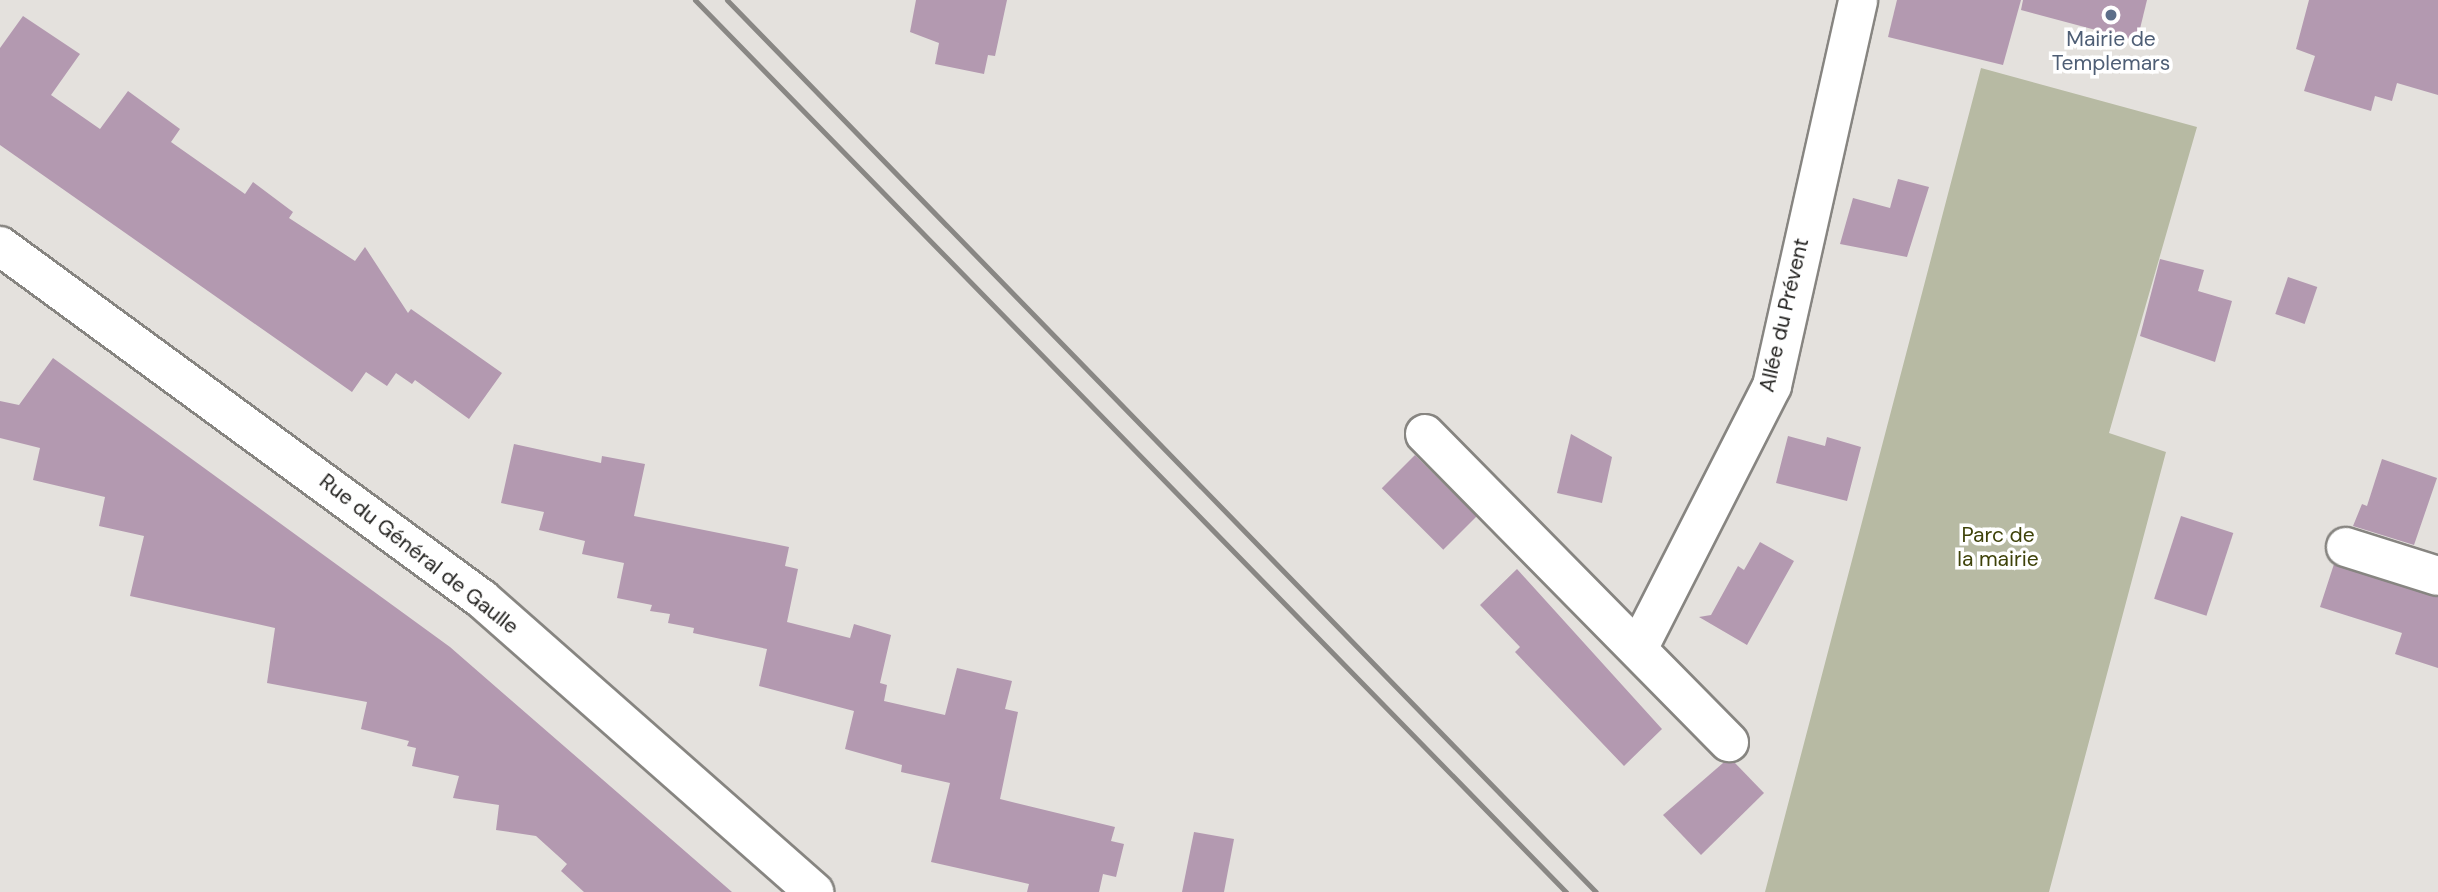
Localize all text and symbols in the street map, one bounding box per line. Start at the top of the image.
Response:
marker: Mairie de Templemars [2103,7,2119,23]
place label: Mairie de Templemars [2052,26,2170,76]
street label: Allée du Prévent [1754,236,1814,394]
street label: Rue du Général de Gaulle [315,469,523,639]
park label: Parc de la mairie [1957,522,2039,572]

